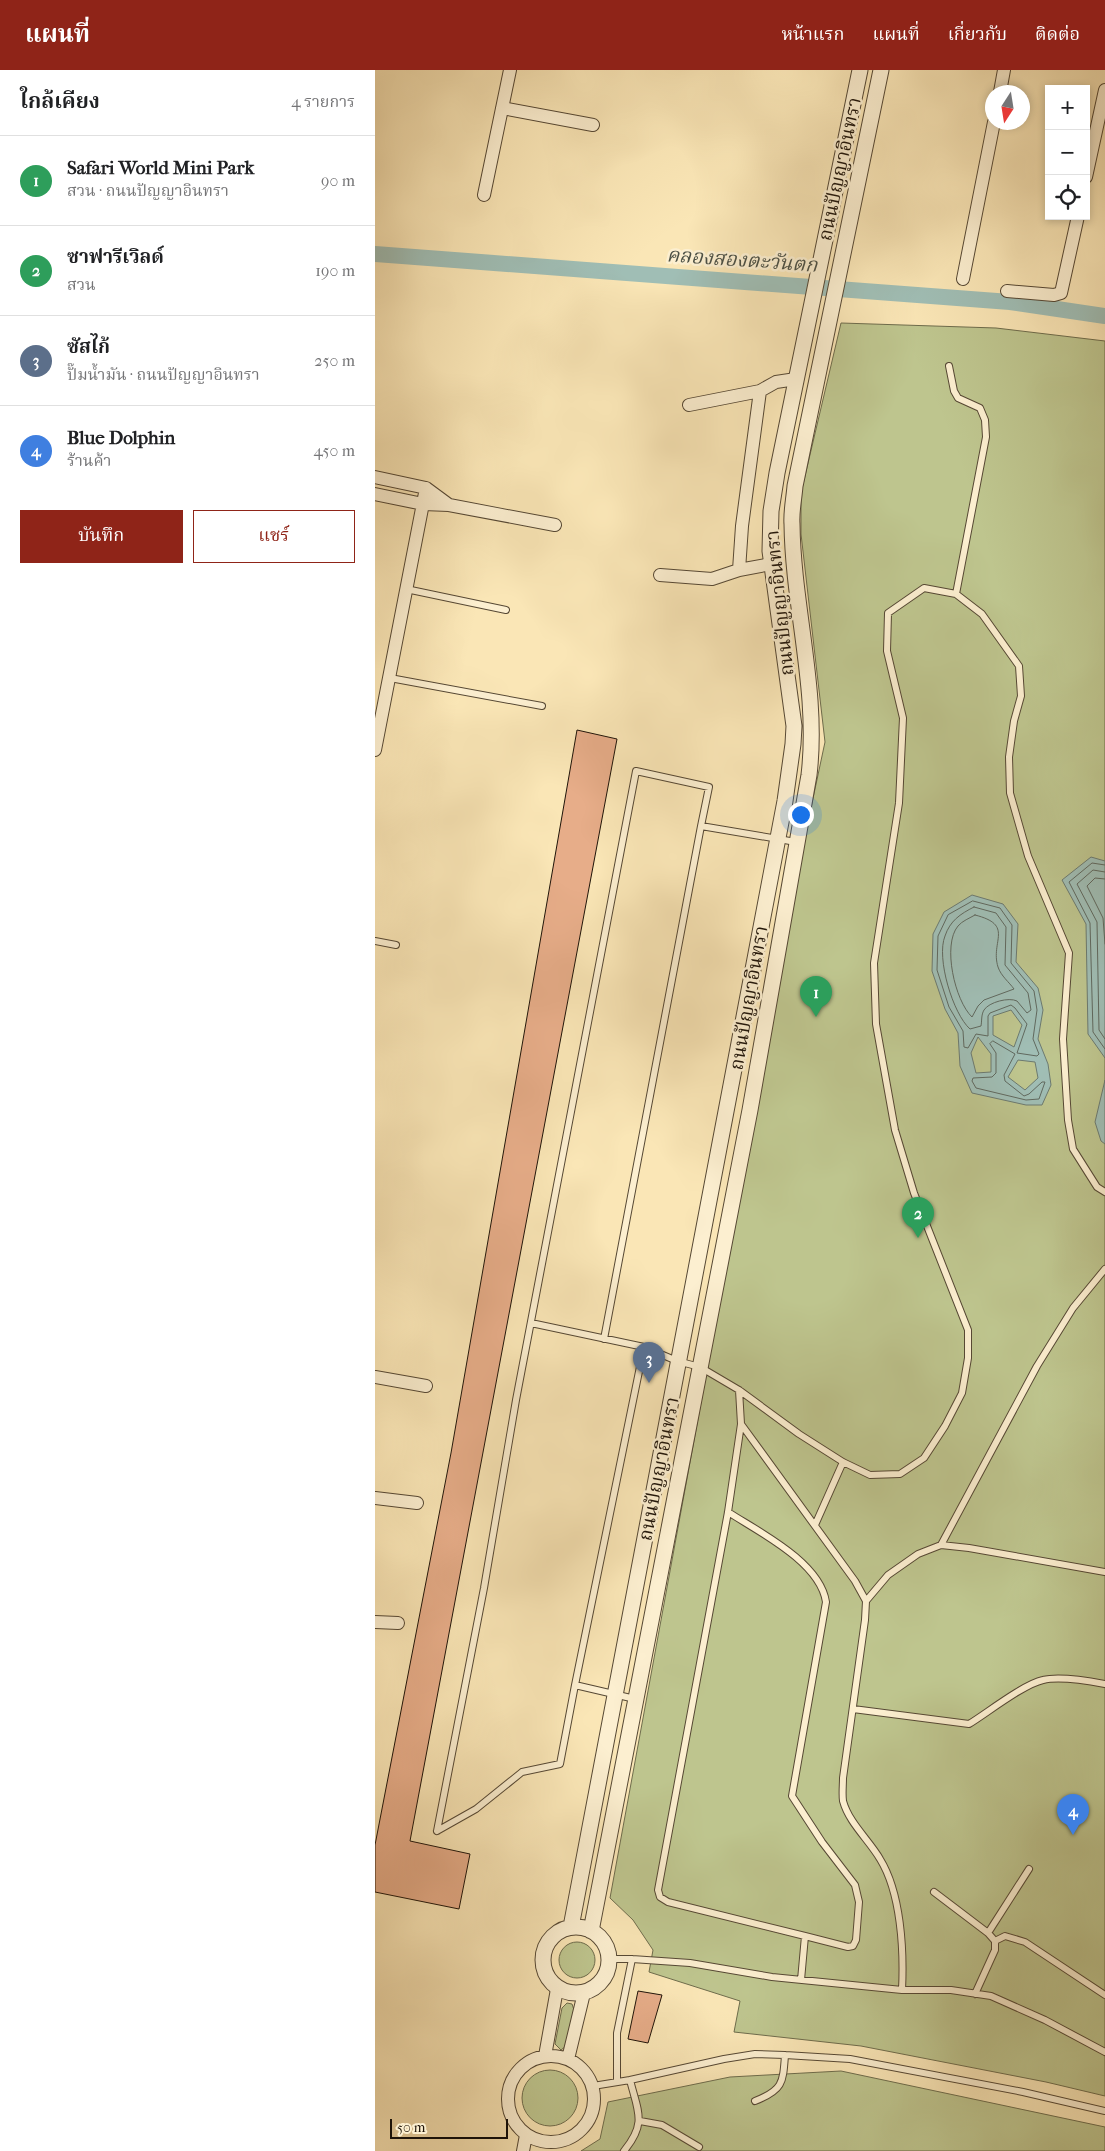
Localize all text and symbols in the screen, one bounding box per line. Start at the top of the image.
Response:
text: แผนที่ [25,20,90,48]
text: หน้าแรก [781,24,844,45]
text: แผนที่ [872,24,920,45]
text: เกี่ยวกับ [948,24,1007,45]
text: ติดต่อ [1035,24,1080,45]
north arrow [985,85,1030,130]
map controls [1045,85,1090,220]
button: + [1045,85,1090,130]
text: ใกล้เคียง [20,89,100,113]
text: 4 รายการ [291,92,355,111]
street label: ถนนปัญญาอินทรา [814,95,866,243]
button: − [1045,130,1090,175]
text: Safari World Mini Park [67,157,254,179]
text: 1 [33,171,39,190]
text: 90 m [321,171,355,190]
button: locate [1045,175,1090,220]
text: สวน · ถนนปัญญาอินทรา [67,181,229,200]
water label: คลองสองตะวันตก [666,243,819,277]
text: ซาฟารีเวิลด์ [67,246,164,268]
text: 2 [32,261,40,280]
text: 190 m [315,261,355,280]
text: สวน [67,275,96,294]
text: ซัสไก้ [67,336,110,358]
text: 3 [33,351,39,370]
text: 250 m [314,351,355,370]
text: ปั๊มน้ำมัน · ถนนปัญญาอินทรา [67,365,260,384]
text: Blue Dolphin [67,427,175,449]
text: 4 [31,441,41,460]
text: 450 m [314,441,355,460]
text: ร้านค้า [67,451,111,470]
button: บันทึก [20,510,183,563]
button: แชร์ [193,510,355,563]
street label: ถนนปัญญาอินทรา [761,529,799,677]
your location [788,802,814,828]
street label: ถนนปัญญาอินทรา [725,924,773,1072]
pin: 1 [800,976,832,1017]
pin: 2 [902,1197,934,1238]
pin: 3 [633,1342,665,1383]
street label: ถนนปัญญาอินทรา [634,1395,684,1543]
pin: 4 [1057,1794,1089,1835]
scale bar [390,2116,507,2139]
text: 50 m [397,2119,425,2136]

